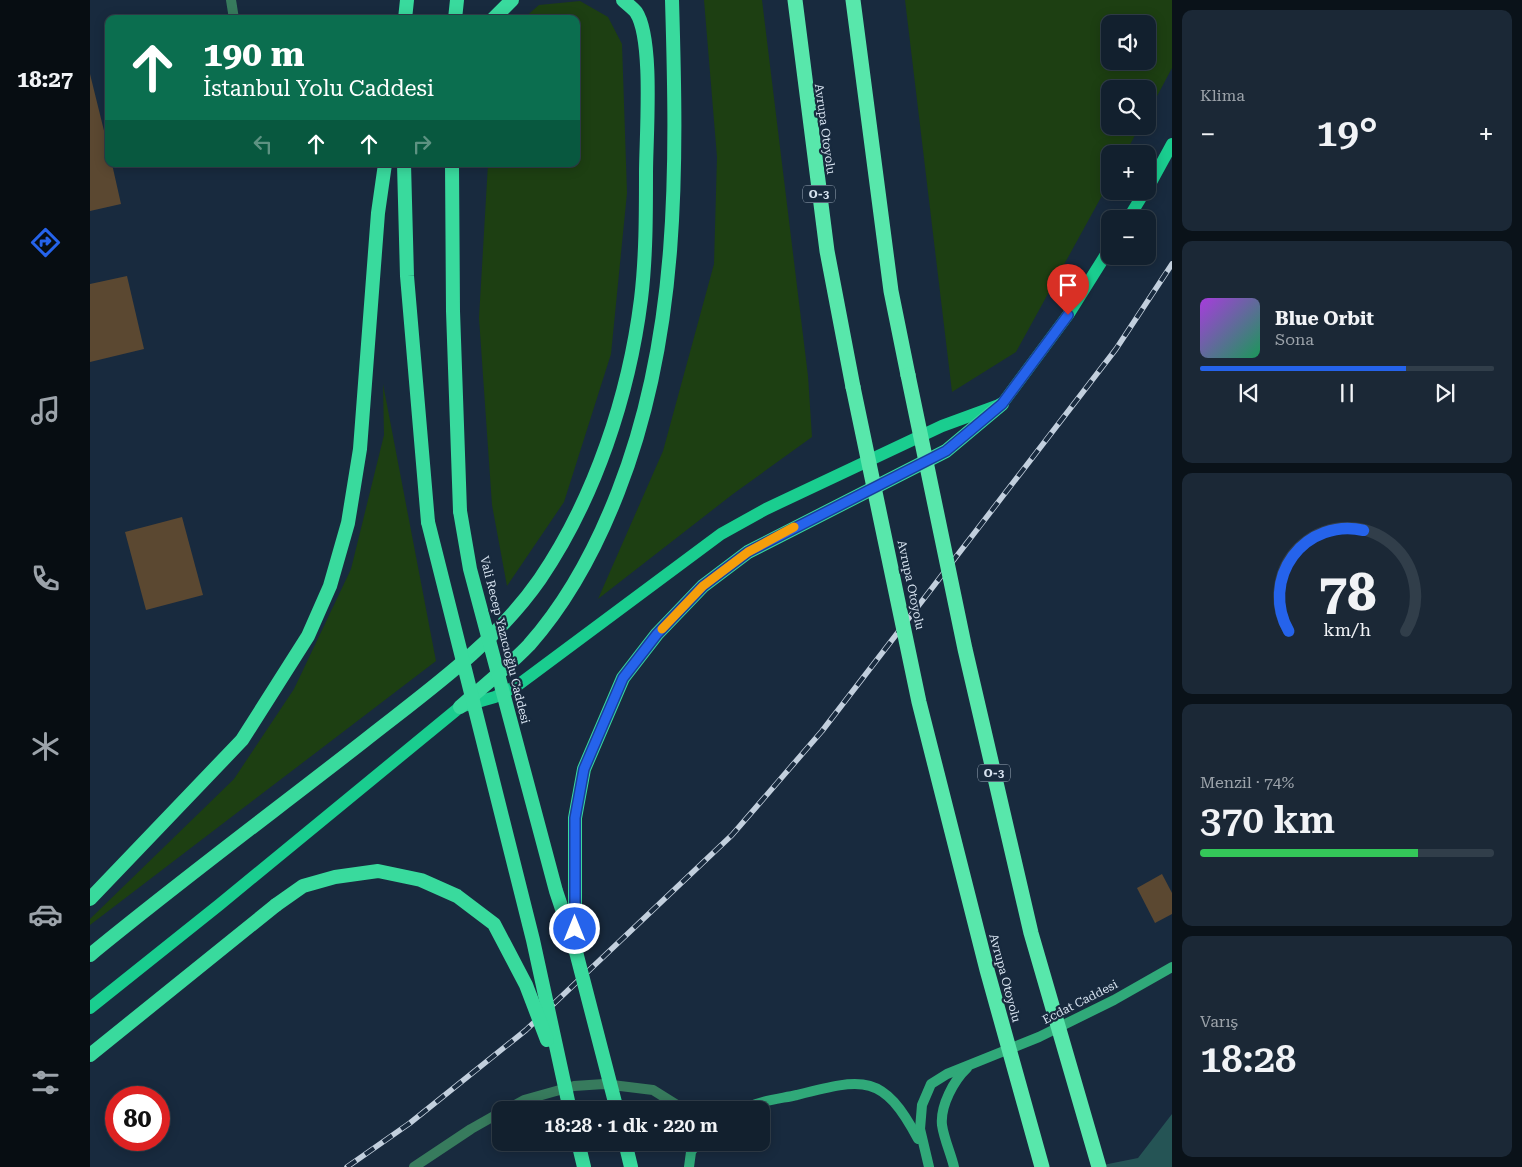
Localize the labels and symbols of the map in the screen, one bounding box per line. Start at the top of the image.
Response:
street label: Avrupa Otoyolu [812,83,838,176]
road number: O-3 [803,185,835,202]
pin [1047,264,1089,315]
street label: Avrupa Otoyolu [895,539,927,632]
street label: Vali Recep Yazıcıoğlu Caddesi [477,555,533,725]
road number: O-3 [978,764,1010,781]
position arrow [548,902,600,954]
street label: Avrupa Otoyolu [986,932,1024,1024]
street label: Ecdat Caddesi [1040,977,1120,1027]
speed limit sign: 80 [105,1086,170,1151]

